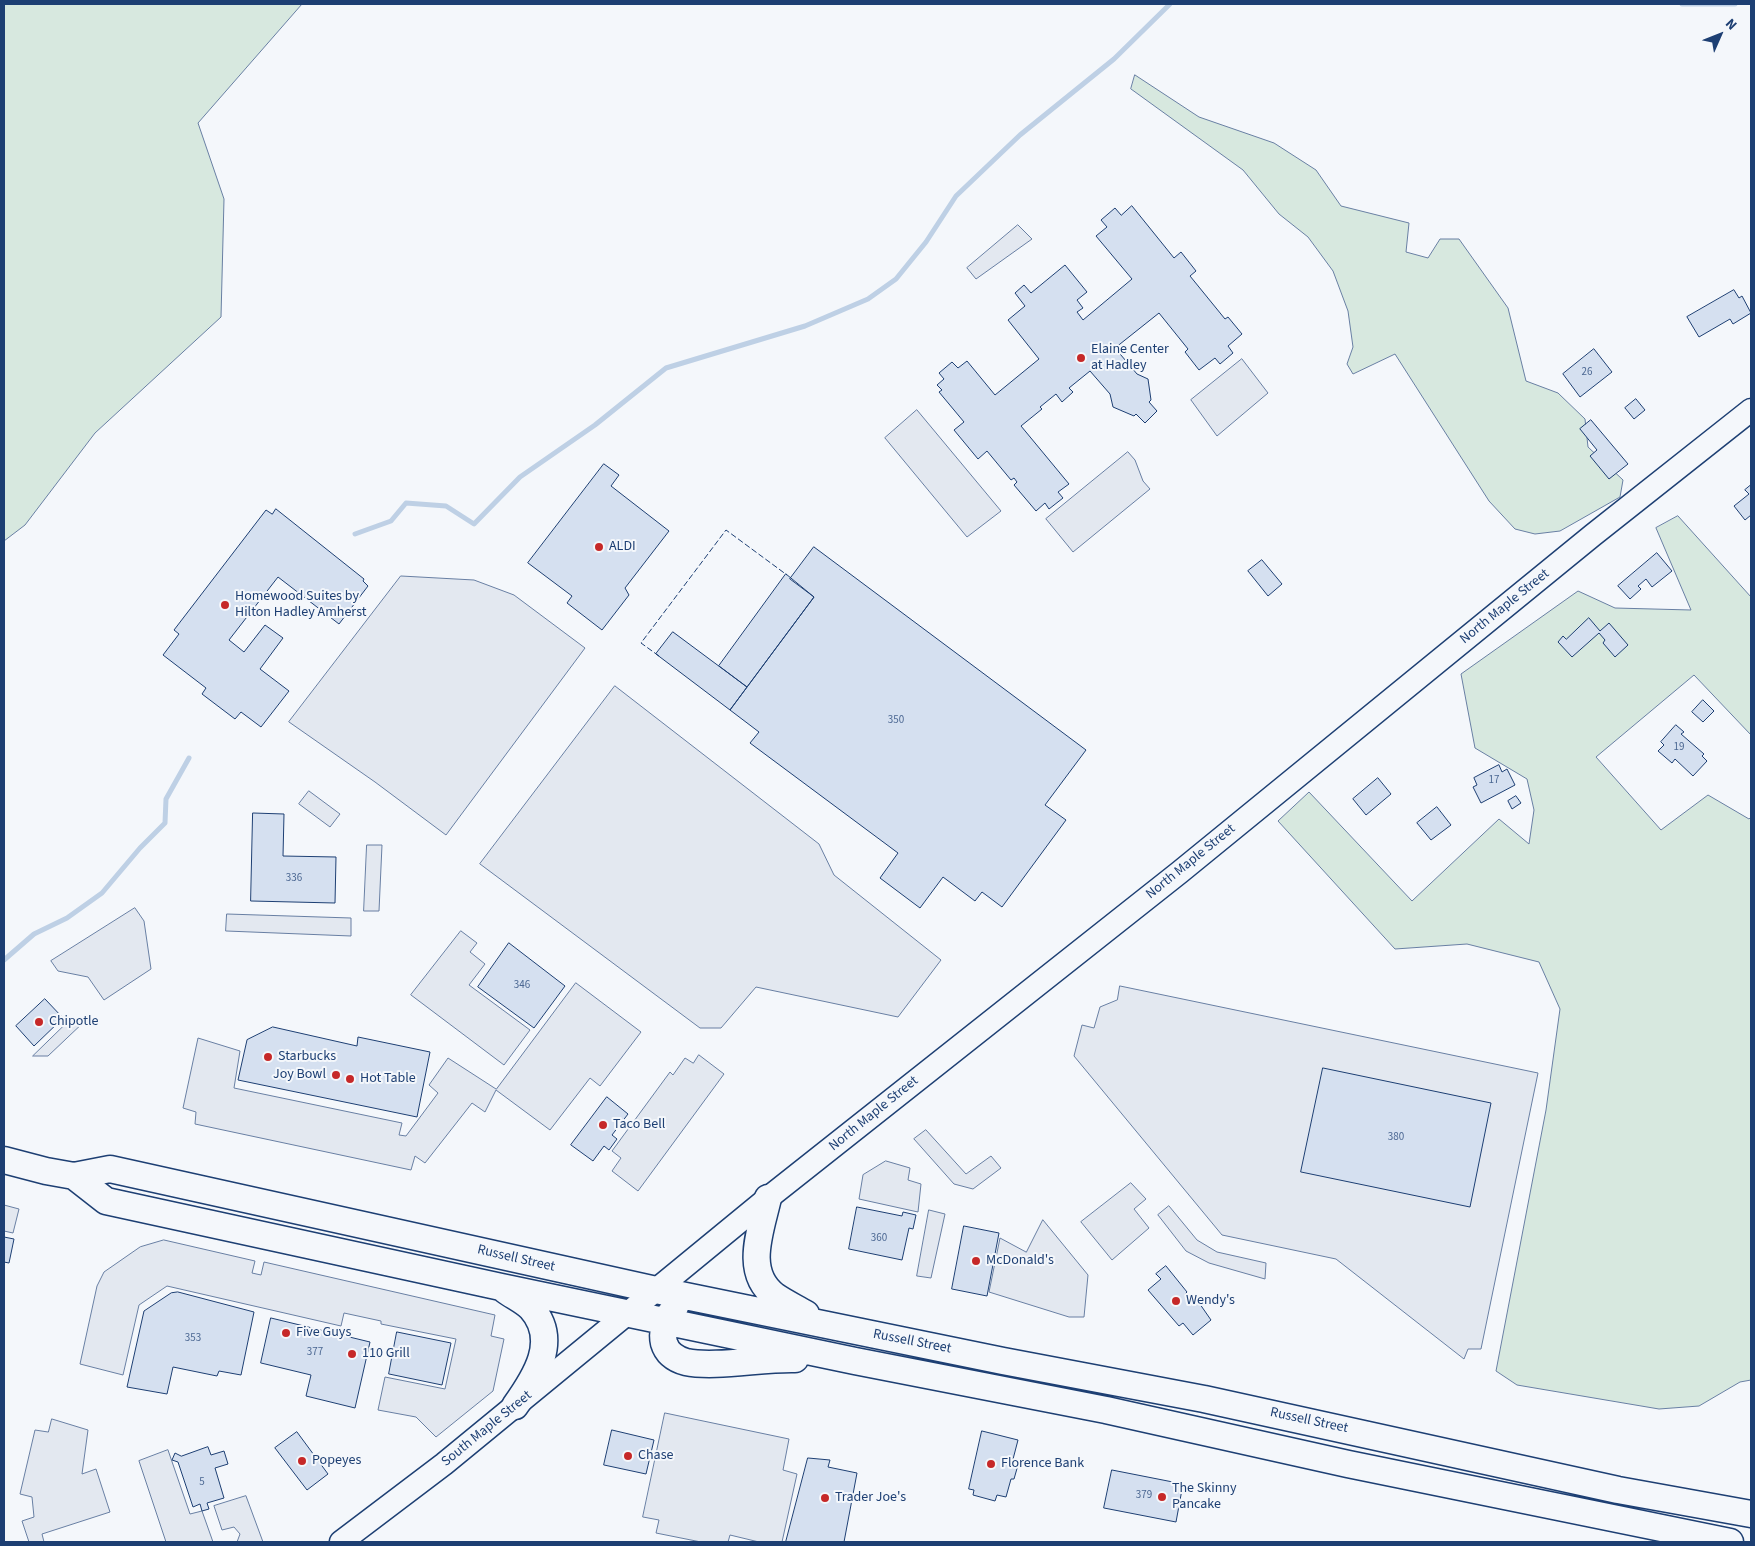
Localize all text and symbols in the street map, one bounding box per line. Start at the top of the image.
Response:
north arrow [1695,10,1745,60]
text: N [1720,14,1741,35]
place label: Elaine Center at Hadley [1091,342,1169,374]
marker: Elaine Center at Hadley [1075,352,1087,364]
house number: 26 [1582,366,1592,380]
place label: ALDI [609,539,636,555]
marker: ALDI [593,541,605,553]
street label: North Maple Street [1457,566,1553,648]
place label: Homewood Suites by Hilton Hadley Amherst [235,589,366,622]
marker: Homewood Suites by Hilton Hadley Amherst [219,599,231,611]
house number: 350 [888,714,904,728]
house number: 19 [1674,741,1684,755]
house number: 17 [1489,774,1499,788]
street label: North Maple Street [1143,821,1239,903]
house number: 336 [286,872,302,886]
house number: 346 [514,979,530,993]
place label: Chipotle [49,1014,98,1030]
marker: Chipotle [33,1016,45,1028]
place label: Starbucks [278,1049,336,1065]
marker: Starbucks [262,1051,274,1063]
place label: Joy Bowl [273,1067,326,1083]
marker: Joy Bowl [330,1069,342,1081]
place label: Hot Table [360,1071,416,1087]
marker: Hot Table [344,1073,356,1085]
street label: North Maple Street [826,1073,922,1155]
place label: Taco Bell [613,1117,665,1133]
marker: Taco Bell [597,1119,609,1131]
house number: 380 [1388,1131,1404,1145]
house number: 360 [871,1232,887,1246]
street label: Russell Street [475,1242,557,1276]
place label: McDonald's [986,1253,1054,1269]
marker: McDonald's [970,1255,982,1267]
place label: Wendy's [1186,1293,1235,1309]
marker: Wendy's [1170,1295,1182,1307]
place label: Five Guys [296,1325,351,1341]
street label: Russell Street [871,1326,953,1358]
marker: Five Guys [280,1327,292,1339]
house number: 353 [185,1332,201,1346]
house number: 377 [307,1346,323,1360]
place label: 110 Grill [362,1346,410,1362]
marker: 110 Grill [346,1348,358,1360]
street label: South Maple Street [438,1387,536,1471]
street label: Russell Street [1268,1405,1350,1437]
place label: Chase [638,1448,673,1464]
marker: Chase [622,1450,634,1462]
place label: Popeyes [312,1453,361,1469]
marker: Popeyes [296,1455,308,1467]
place label: Florence Bank [1001,1456,1084,1472]
marker: Florence Bank [985,1458,997,1470]
house number: 5 [199,1476,205,1490]
place label: The Skinny Pancake [1172,1481,1237,1514]
house number: 379 [1136,1489,1152,1503]
place label: Trader Joe's [835,1490,906,1506]
marker: The Skinny Pancake [1156,1491,1168,1503]
marker: Trader Joe's [819,1492,831,1504]

